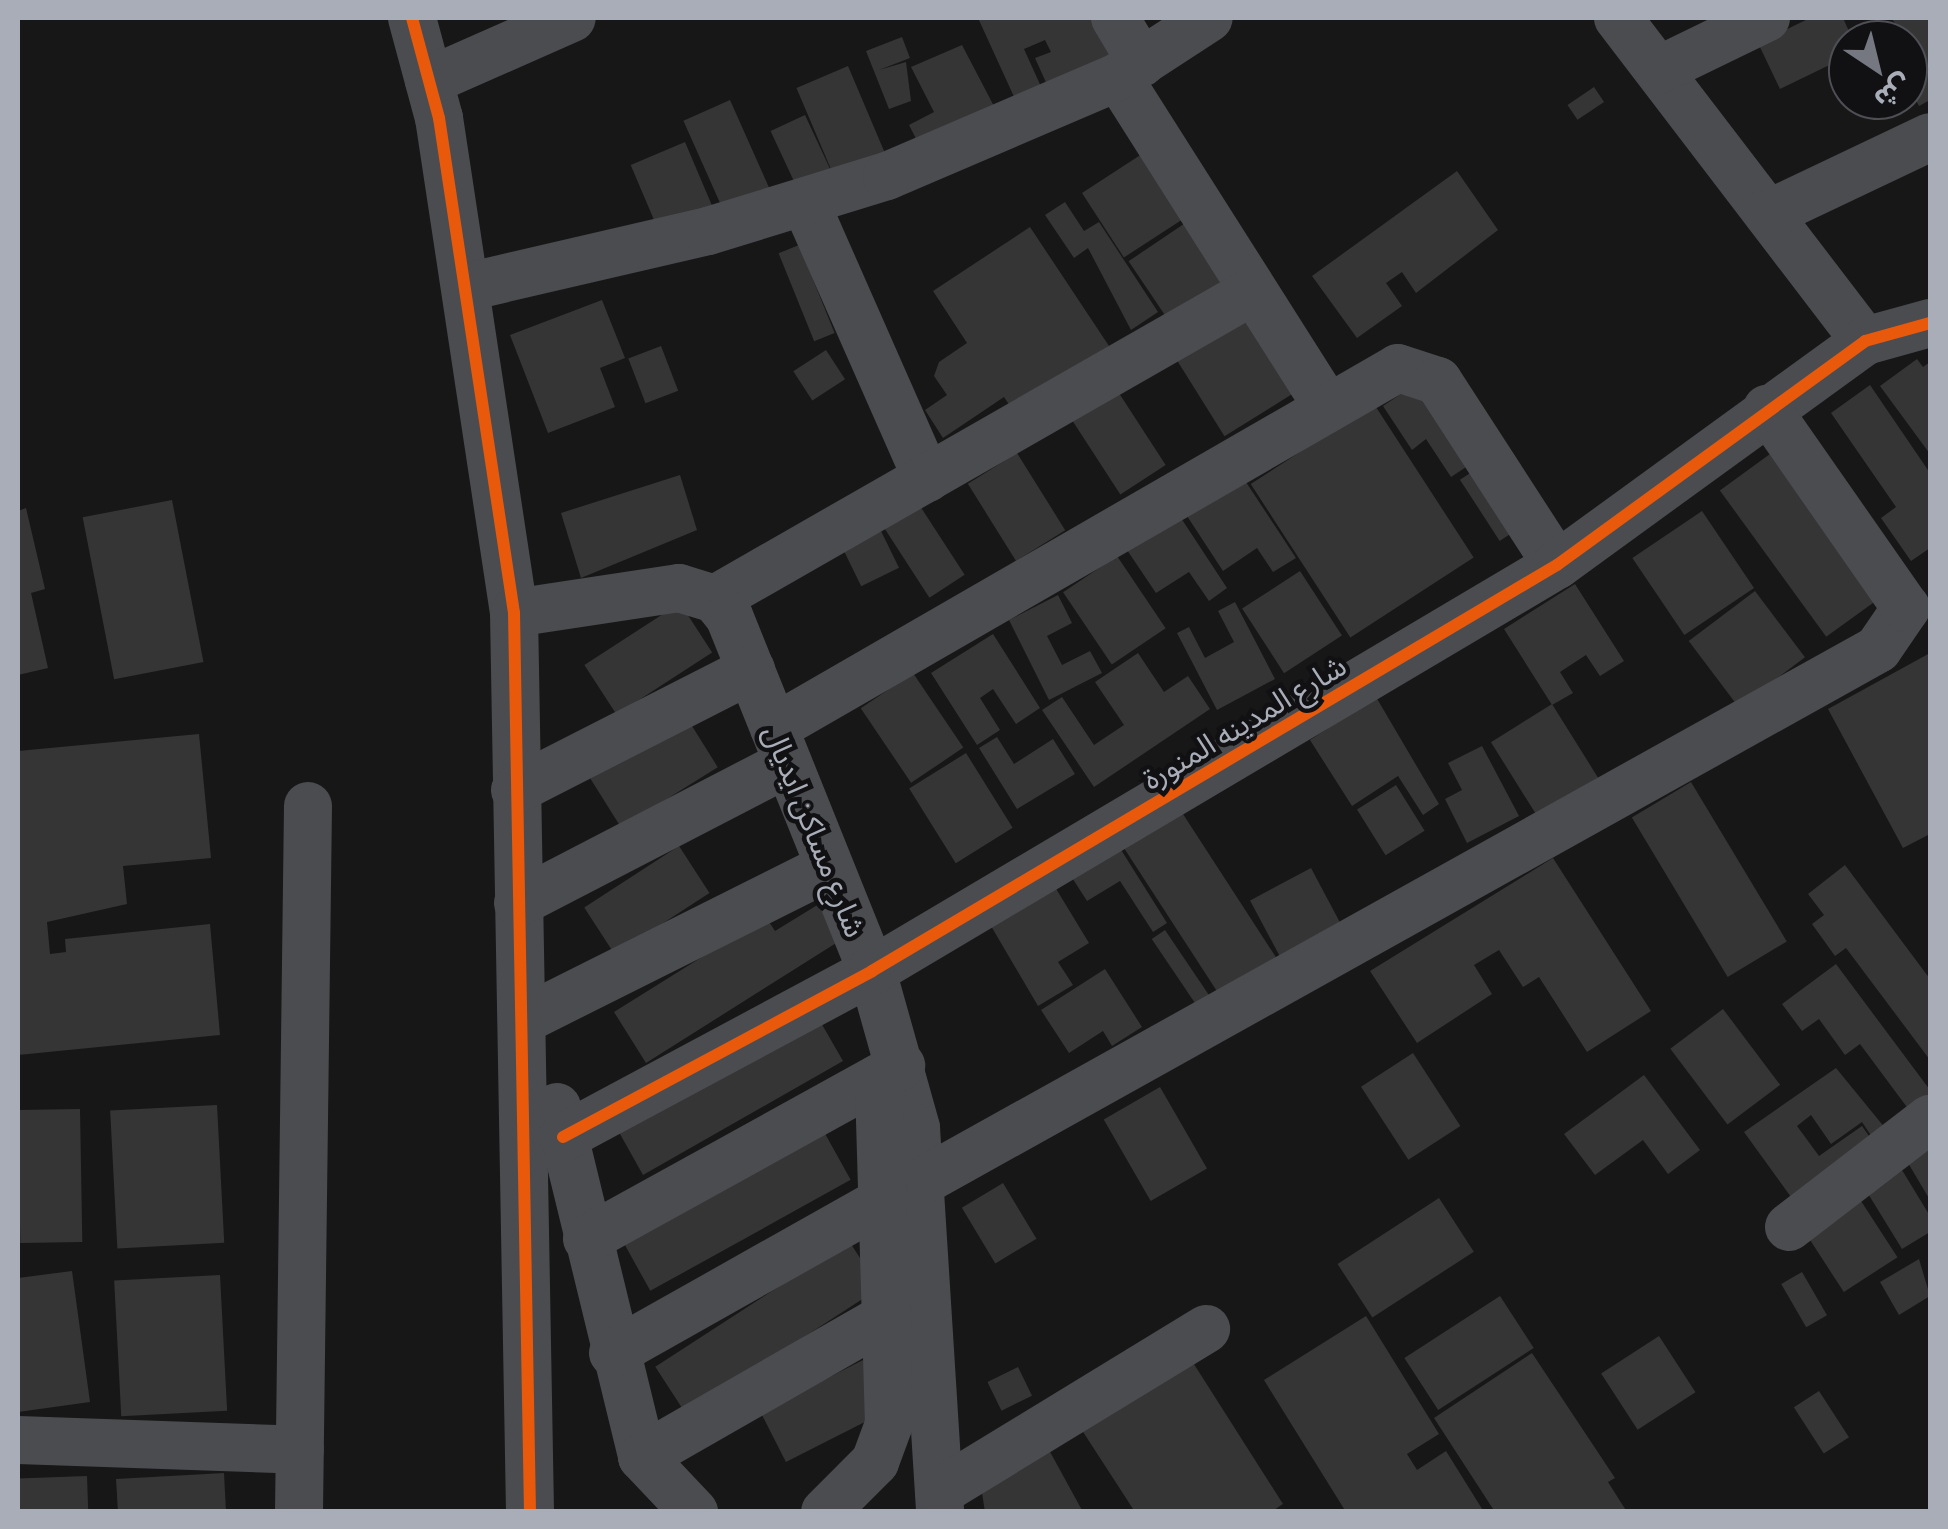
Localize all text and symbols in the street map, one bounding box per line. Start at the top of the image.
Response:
north arrow [1828,20,1928,120]
text: ش [1867,66,1921,120]
street label: شارع المدينه المنورة [1136,647,1352,797]
street label: شارع مساكن ايديال [756,720,874,942]

